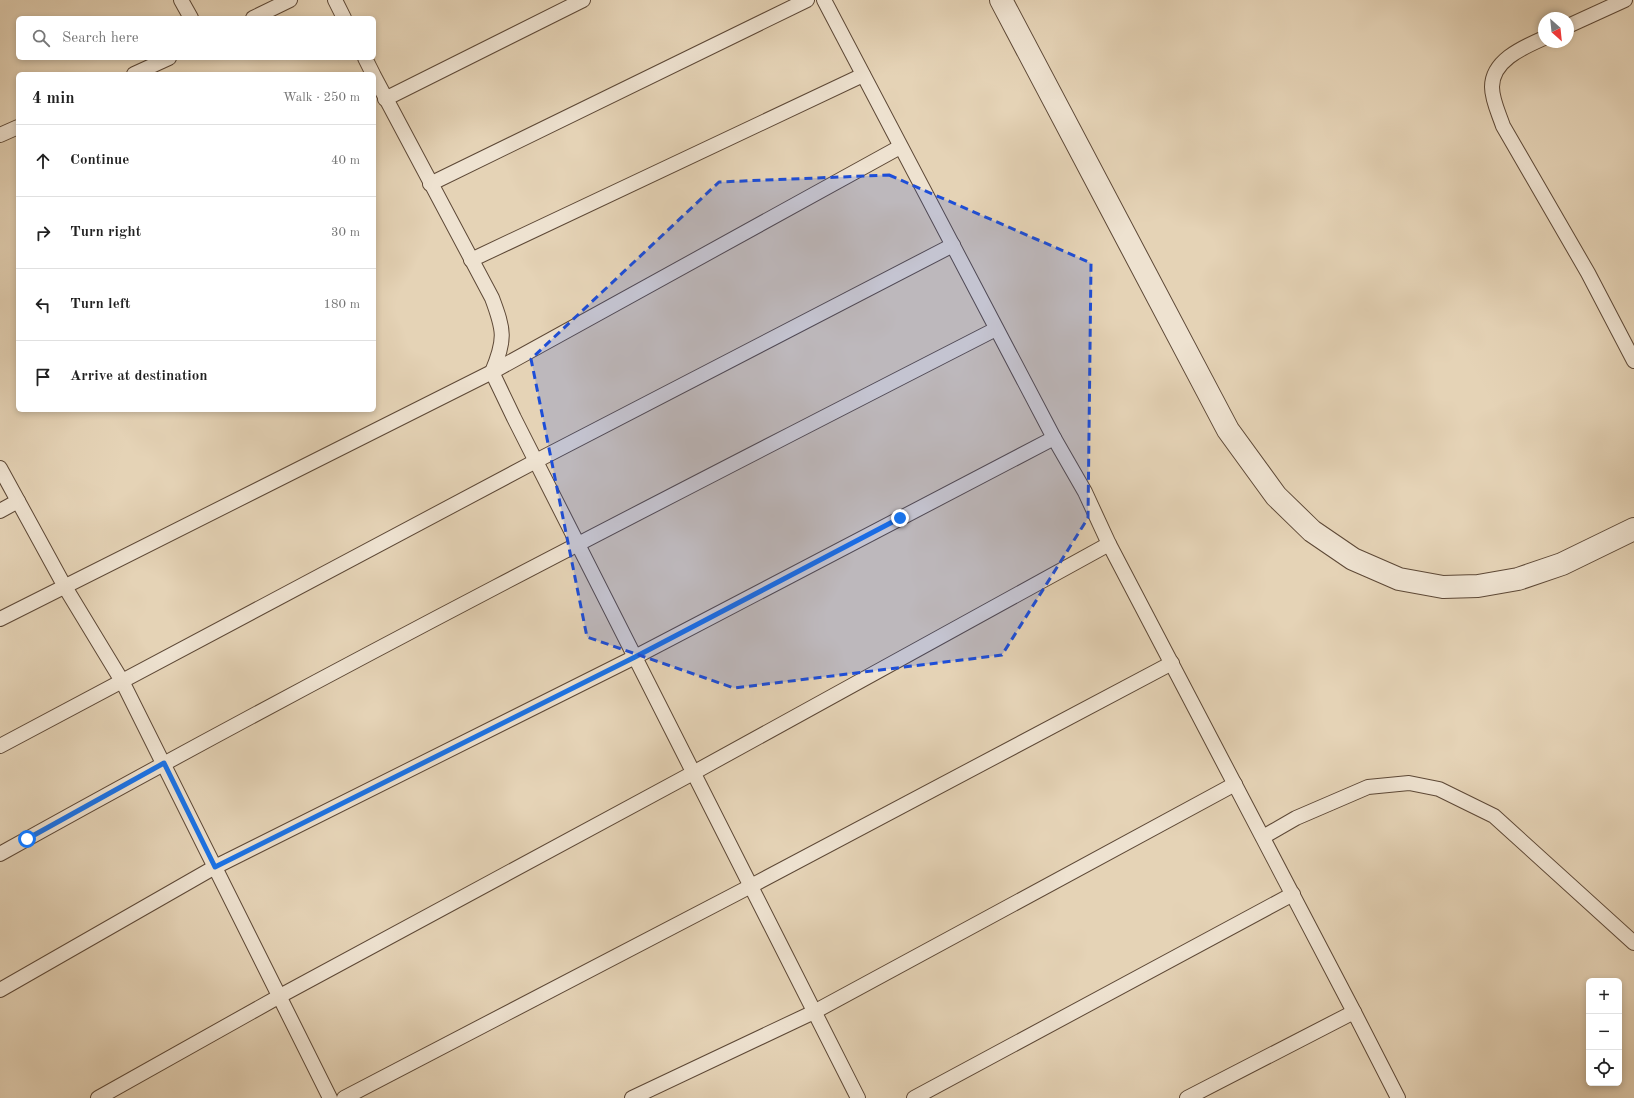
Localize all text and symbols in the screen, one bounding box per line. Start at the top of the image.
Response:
north arrow [1538,12,1574,48]
search box [16,16,376,60]
icon: search [30,27,52,49]
text: Search here [62,31,139,46]
text: 4 min [32,90,75,107]
text: Walk · 250 m [283,91,360,104]
icon: ahead [32,150,54,172]
text: Continue [70,153,129,168]
text: 40 m [331,154,360,167]
icon: right [32,222,54,244]
text: Turn right [70,225,141,240]
text: 30 m [331,226,360,239]
icon: left [32,294,54,316]
text: Turn left [70,297,130,312]
text: 180 m [323,298,360,311]
icon: arrive [32,366,54,388]
text: Arrive at destination [70,369,208,384]
route end [891,509,909,527]
route start [18,830,36,848]
map controls [1586,978,1622,1086]
button: + [1586,978,1622,1014]
button: − [1586,1014,1622,1050]
button: locate [1586,1050,1622,1086]

